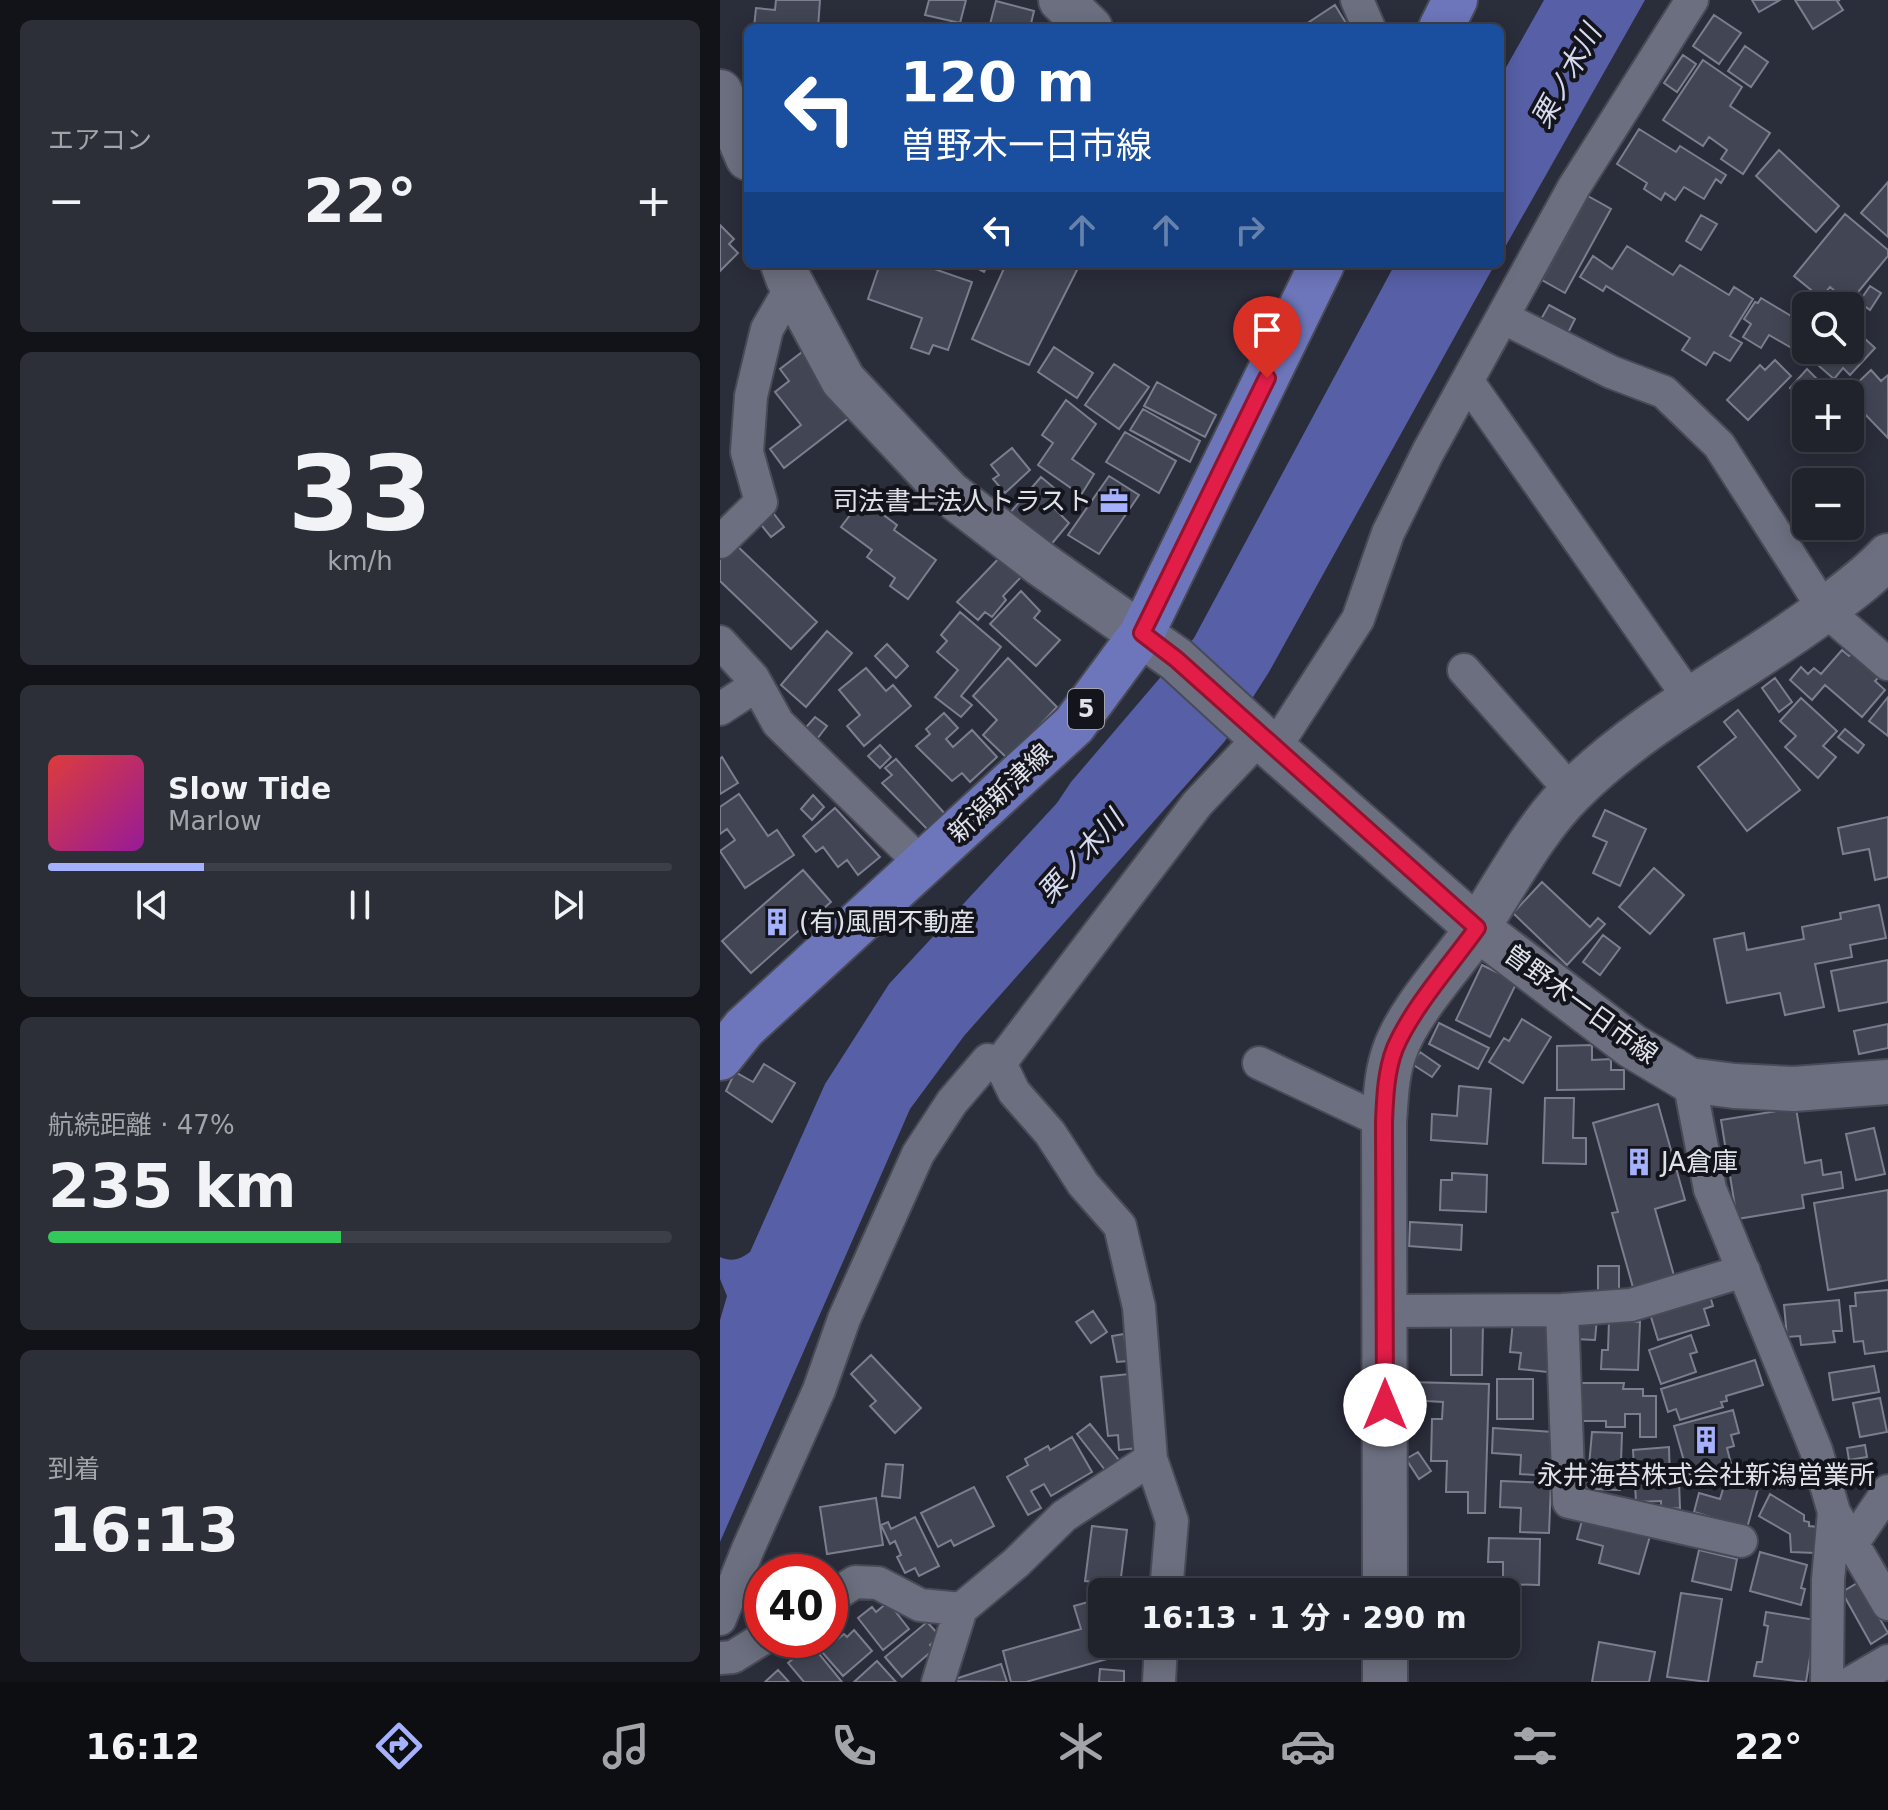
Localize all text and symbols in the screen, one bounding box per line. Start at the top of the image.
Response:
water label: 栗ノ木川 [1525,17,1609,133]
text: 120 m [900,49,1095,114]
icon: left [768,56,872,160]
text: エアコン [48,125,152,155]
text: 曽野木一日市線 [900,125,1152,166]
text: 22° [303,166,417,236]
text: − [48,175,85,226]
text: + [635,175,672,226]
icon: left [976,208,1020,252]
icon: ahead [1060,208,1104,252]
icon: ahead [1144,208,1188,252]
icon: right [1228,208,1272,252]
map controls [1792,292,1864,540]
button: search [1792,292,1864,364]
pin [1233,296,1301,378]
icon: arrive [1245,308,1289,352]
button: + [1792,380,1864,452]
text: 33 [288,433,432,555]
button: − [1792,468,1864,540]
place label: 司法書士法人トラスト [833,486,1092,516]
office icon: 司法書士法人トラスト [1099,486,1129,516]
text: km/h [327,546,393,576]
road number: 5 [1068,689,1104,729]
street label: 新潟新津線 [942,738,1058,848]
text: Slow Tide [168,771,331,806]
water label: 栗ノ木川 [1031,801,1132,909]
text: Marlow [168,806,261,836]
icon: previous [130,883,174,927]
icon: pause [338,883,382,927]
icon: next [546,883,590,927]
building icon: (有)風間不動産 [762,907,792,937]
place label: (有)風間不動産 [799,907,975,937]
street label: 曽野木一日市線 [1499,938,1663,1070]
text: 航続距離 · 47% [48,1110,235,1140]
building icon: JA倉庫 [1624,1147,1654,1177]
place label: JA倉庫 [1659,1147,1738,1177]
text: 235 km [48,1151,297,1221]
position arrow [1343,1363,1427,1447]
building icon: 永井海苔株式会社新潟営業所 [1691,1425,1721,1455]
text: 到着 [48,1454,100,1484]
place label: 永井海苔株式会社新潟営業所 [1537,1460,1875,1490]
text: 16:13 [48,1495,239,1565]
speed limit sign: 40 [744,1554,848,1658]
text: 16:13 · 1 分 · 290 m [1141,1600,1467,1635]
icon: directions [371,1718,427,1774]
icon: music [598,1718,654,1774]
icon: phone [826,1718,882,1774]
icon: climate [1053,1718,1109,1774]
icon: car [1280,1718,1336,1774]
icon: filters [1507,1718,1563,1774]
text: 16:12 [86,1726,200,1767]
text: 22° [1734,1726,1802,1767]

